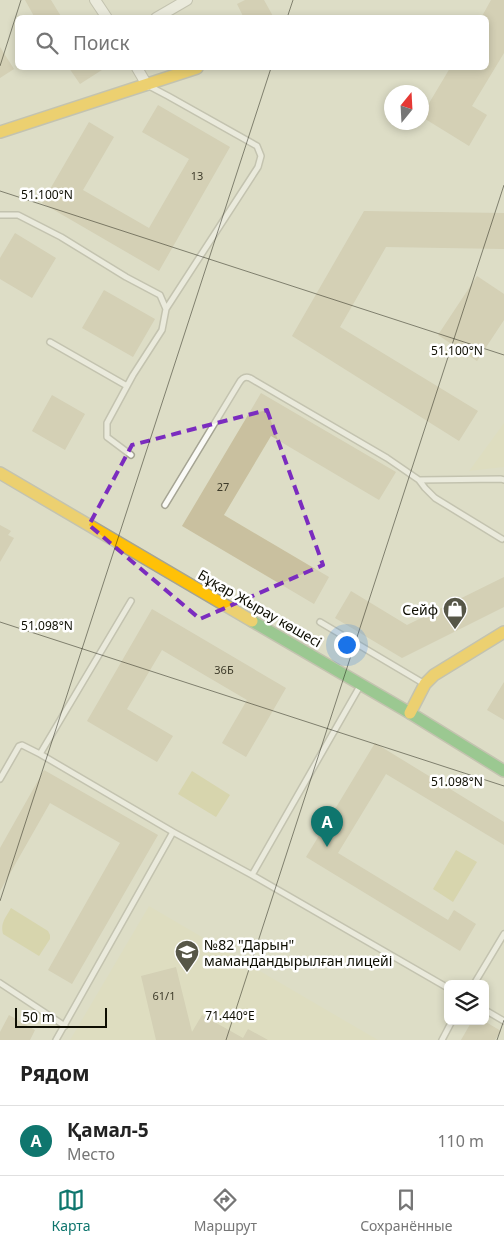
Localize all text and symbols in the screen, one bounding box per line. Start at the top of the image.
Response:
search box [15,15,489,70]
icon: search [33,29,61,57]
text: Поиск [73,30,129,56]
north arrow [384,85,429,130]
house number: 13 [191,168,203,183]
text: 51.100°N [21,186,73,203]
text: 51.100°N [431,342,483,359]
house number: 27 [217,479,229,494]
street label: Бұқар Жырау көшесі [195,565,325,651]
shop icon: Сейф [442,596,468,630]
place label: Сейф [402,600,438,619]
text: 51.098°N [21,617,73,634]
your location [334,632,360,658]
house number: 36Б [214,662,234,677]
text: 51.098°N [431,773,483,790]
pin: A [311,806,343,847]
place label: №82 "Дарын" мамандандырылған лицейі [204,935,392,970]
school or university icon: №82 "Дарын" мамандандырылған лицейі [174,939,200,973]
map controls [444,980,489,1025]
button: layers [444,980,489,1025]
house number: 61/1 [153,988,175,1003]
scale bar [15,1005,108,1028]
text: 50 m [22,1007,55,1026]
text: 71.440°E [205,1007,255,1024]
text: Рядом [20,1059,90,1087]
text: Қамал-5 [67,1117,149,1143]
text: A [30,1130,42,1152]
text: 110 m [437,1130,484,1152]
text: Место [67,1143,115,1165]
tab: Карта [52,1186,91,1235]
tab: Маршрут [194,1186,257,1235]
tab: Сохранённые [360,1186,452,1235]

